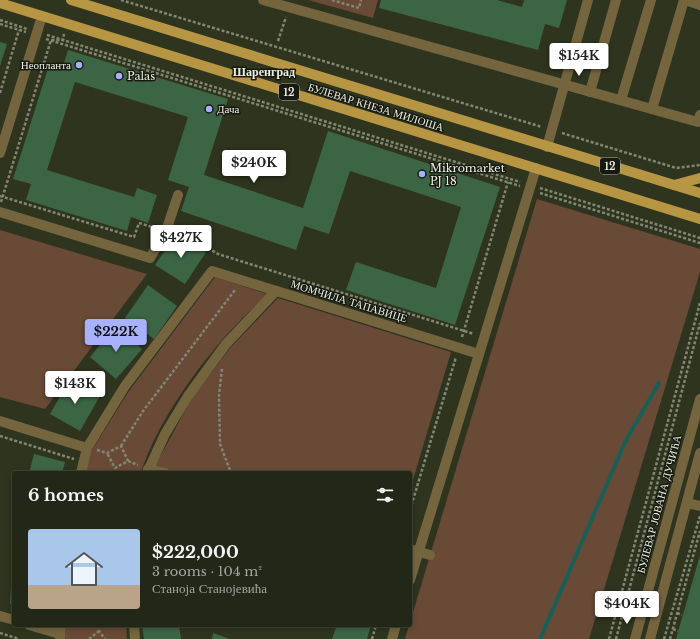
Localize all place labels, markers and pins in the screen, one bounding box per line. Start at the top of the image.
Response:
pin: $154K [551,43,607,77]
place label: Неопланта [21,58,71,72]
marker: Неопланта [74,60,84,70]
place label: Palas [127,69,155,83]
marker: Palas [114,71,124,81]
place label: Дача [217,102,239,116]
marker: Дача [204,104,214,114]
pin: $240K [226,150,282,184]
place label: Mikromarket PJ 18 [430,161,506,188]
marker: Mikromarket PJ 18 [417,169,427,179]
pin: $427K [153,225,209,259]
pin: $222K [88,319,144,353]
pin: $143K [47,371,103,405]
pin: $404K [599,591,655,625]

